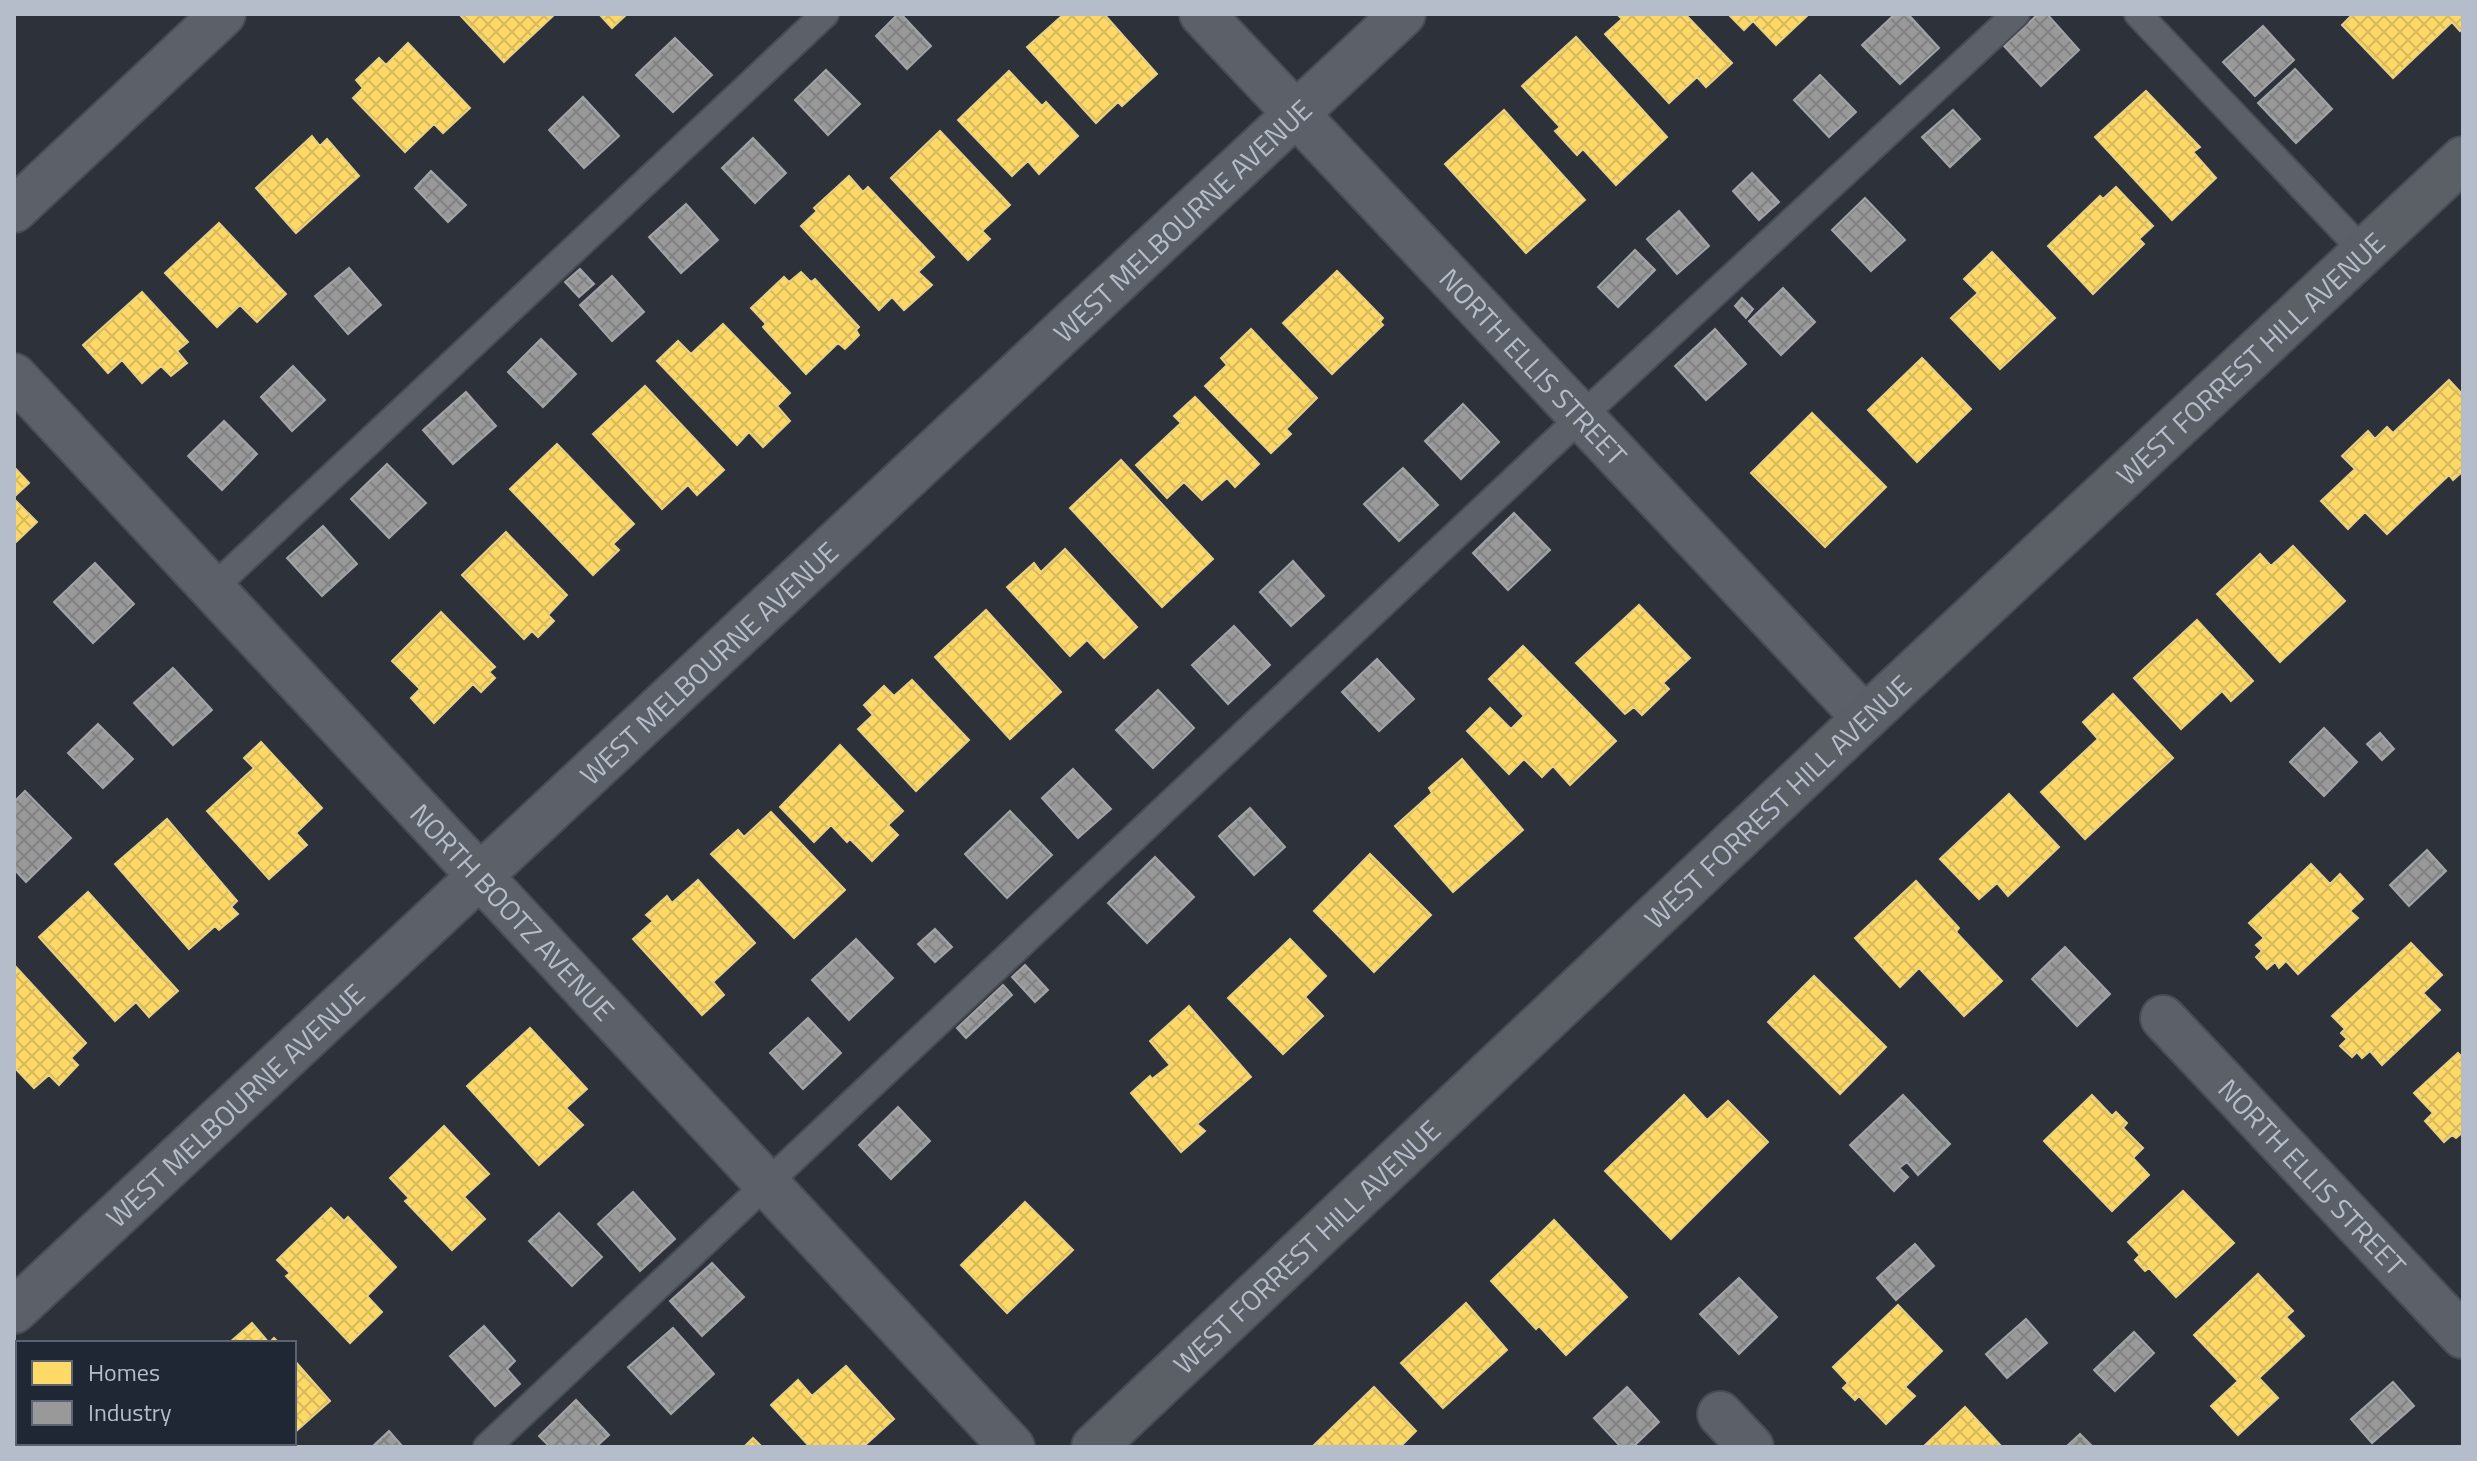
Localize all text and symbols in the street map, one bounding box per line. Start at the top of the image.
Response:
street label: WEST MELBOURNE AVENUE [1043,88,1321,352]
street label: WEST FORREST HILL AVENUE [2106,222,2394,495]
street label: NORTH ELLIS STREET [1430,258,1638,475]
street label: WEST MELBOURNE AVENUE [569,531,847,795]
street label: WEST FORREST HILL AVENUE [1634,664,1921,938]
street label: NORTH BOOTZ AVENUE [401,793,626,1030]
street label: WEST MELBOURNE AVENUE [96,973,374,1237]
street label: NORTH ELLIS STREET [2209,1068,2417,1285]
street label: WEST FORREST HILL AVENUE [1163,1109,1450,1384]
legend [16,1341,296,1445]
text: Homes [88,1354,160,1390]
text: Industry [88,1394,172,1430]

